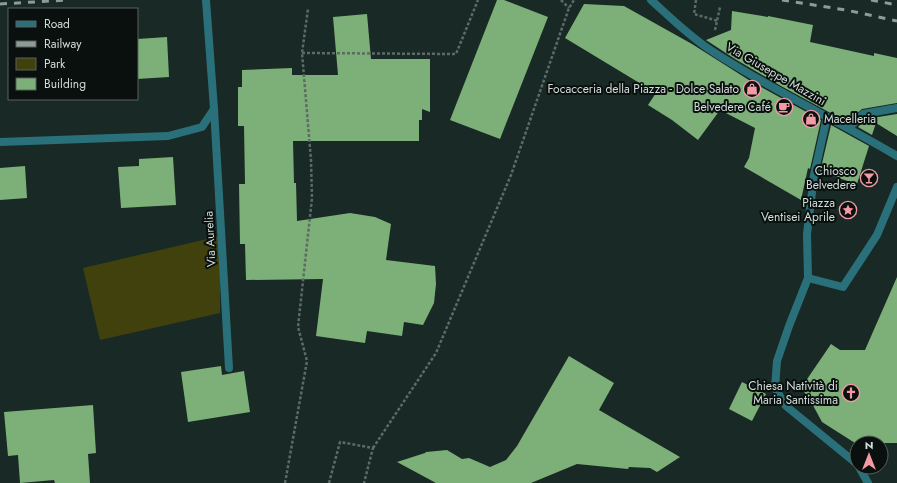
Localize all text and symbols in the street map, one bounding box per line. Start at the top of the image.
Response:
legend [8,8,138,100]
text: Road [44,15,70,33]
text: Railway [44,35,82,53]
street label: Via Giuseppe Mazzini [723,38,829,110]
text: Park [44,55,66,73]
text: Building [44,75,86,93]
shop icon: Focacceria della Piazza - Dolce Salato [742,79,762,99]
place label: Focacceria della Piazza - Dolce Salato [547,80,739,98]
cafe icon: Belvedere Café [774,97,794,117]
place label: Belvedere Café [694,98,771,116]
shop icon: Macelleria [801,109,821,129]
place label: Macelleria [824,110,876,128]
place label: Chiosco Belvedere [806,162,856,194]
bar icon: Chiosco Belvedere [859,168,879,188]
place label: Piazza Ventisei Aprile [761,194,835,226]
place icon: Piazza Ventisei Aprile [838,200,858,220]
street label: Via Aurelia [200,210,220,268]
place label: Chiesa Natività di Maria Santissima [748,377,838,409]
church icon: Chiesa Natività di Maria Santissima [841,383,861,403]
north arrow [849,435,889,475]
text: N [865,437,873,453]

